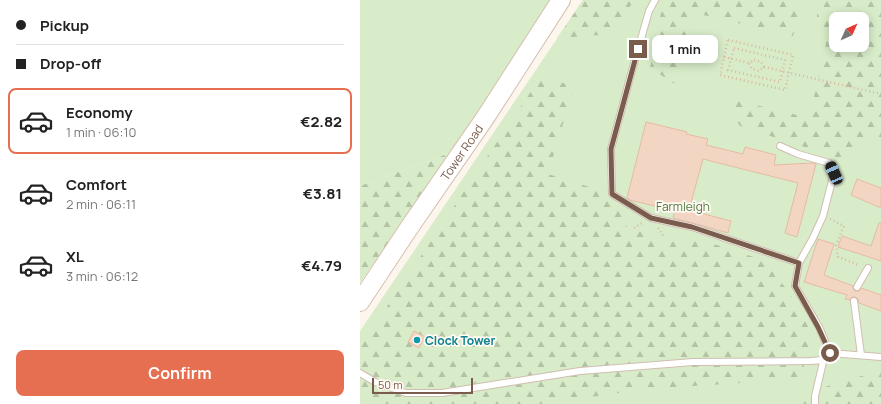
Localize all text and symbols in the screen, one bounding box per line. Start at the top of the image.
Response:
north arrow [829,12,869,52]
map controls [829,12,869,52]
text: Pickup [40,15,89,36]
callout: 1 min [652,35,718,63]
route end [629,40,647,58]
text: 1 min [669,40,701,58]
text: Drop-off [40,53,101,74]
text: Economy [66,102,133,123]
icon: car [18,103,54,139]
text: €2.82 [300,111,342,132]
street label: Tower Road [436,121,487,183]
text: 1 min · 06:10 [66,123,136,141]
car [824,160,844,186]
text: Comfort [66,174,127,195]
icon: car [18,175,54,211]
text: €3.81 [303,183,342,204]
text: 2 min · 06:11 [66,195,136,213]
park label: Farmleigh [656,198,710,215]
text: XL [66,246,84,267]
icon: car [18,247,54,283]
text: €4.79 [301,255,342,276]
text: 3 min · 06:12 [66,267,138,285]
place label: Clock Tower [425,332,496,349]
marker: Clock Tower [412,335,422,345]
route start [821,344,839,362]
button: Confirm [16,350,344,396]
scale bar [372,376,473,395]
text: 50 m [378,377,403,392]

